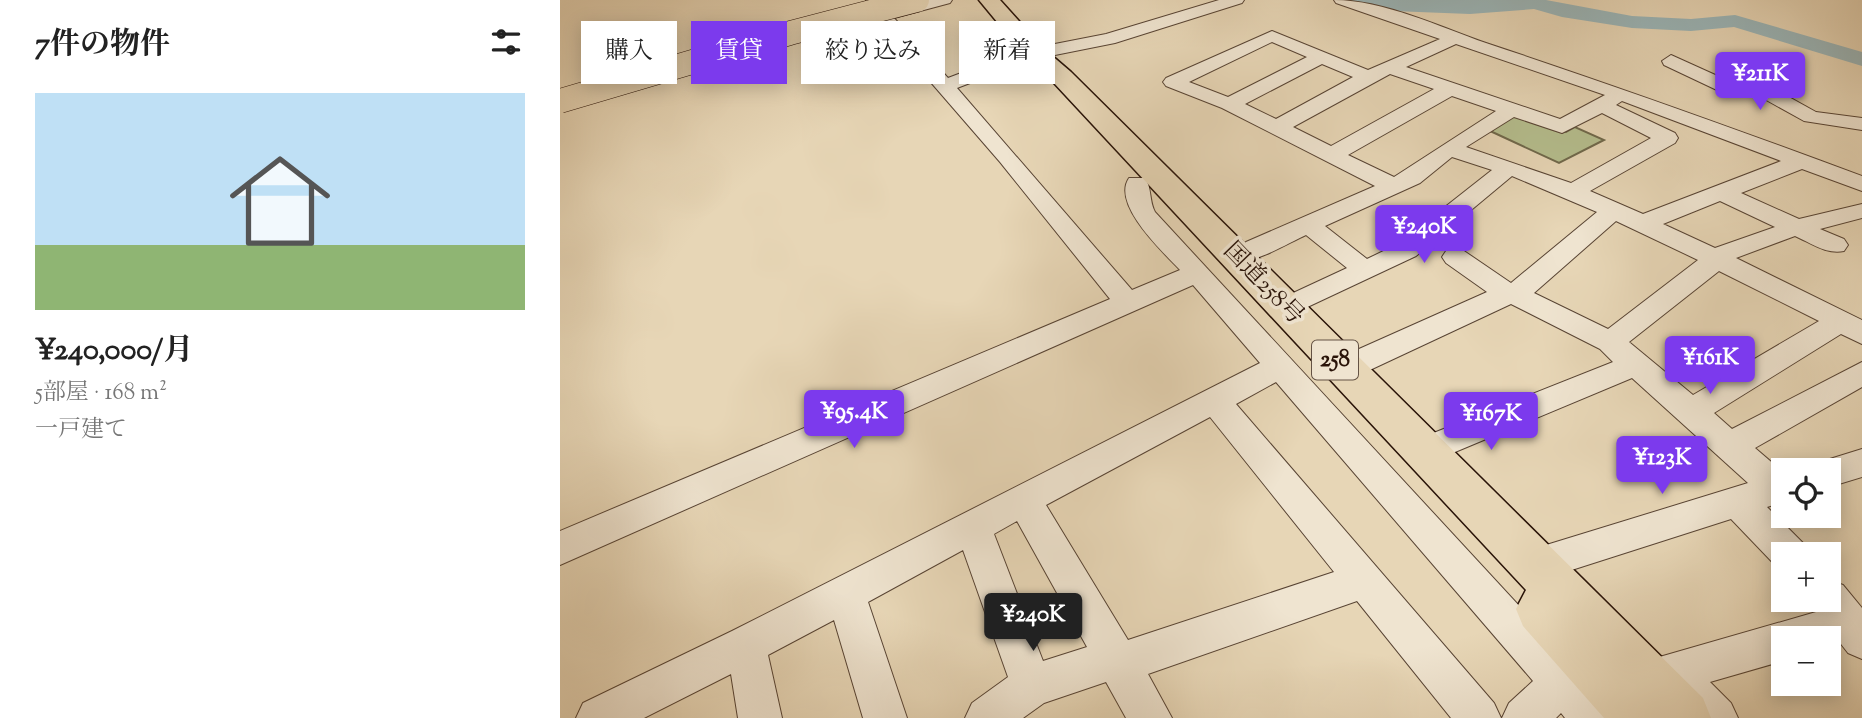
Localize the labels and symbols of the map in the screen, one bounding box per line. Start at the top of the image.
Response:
pin: ¥211K [1711,52,1809,112]
pin: ¥240K [1375,205,1473,265]
street label: 国道258号 [1215,235,1311,333]
pin: ¥161K [1661,336,1759,396]
road number: 258 [1312,340,1358,380]
pin: ¥95.4K [797,391,911,450]
pin: ¥167K [1442,392,1540,452]
pin: ¥123K [1613,436,1711,496]
pin: ¥240K [984,594,1082,653]

